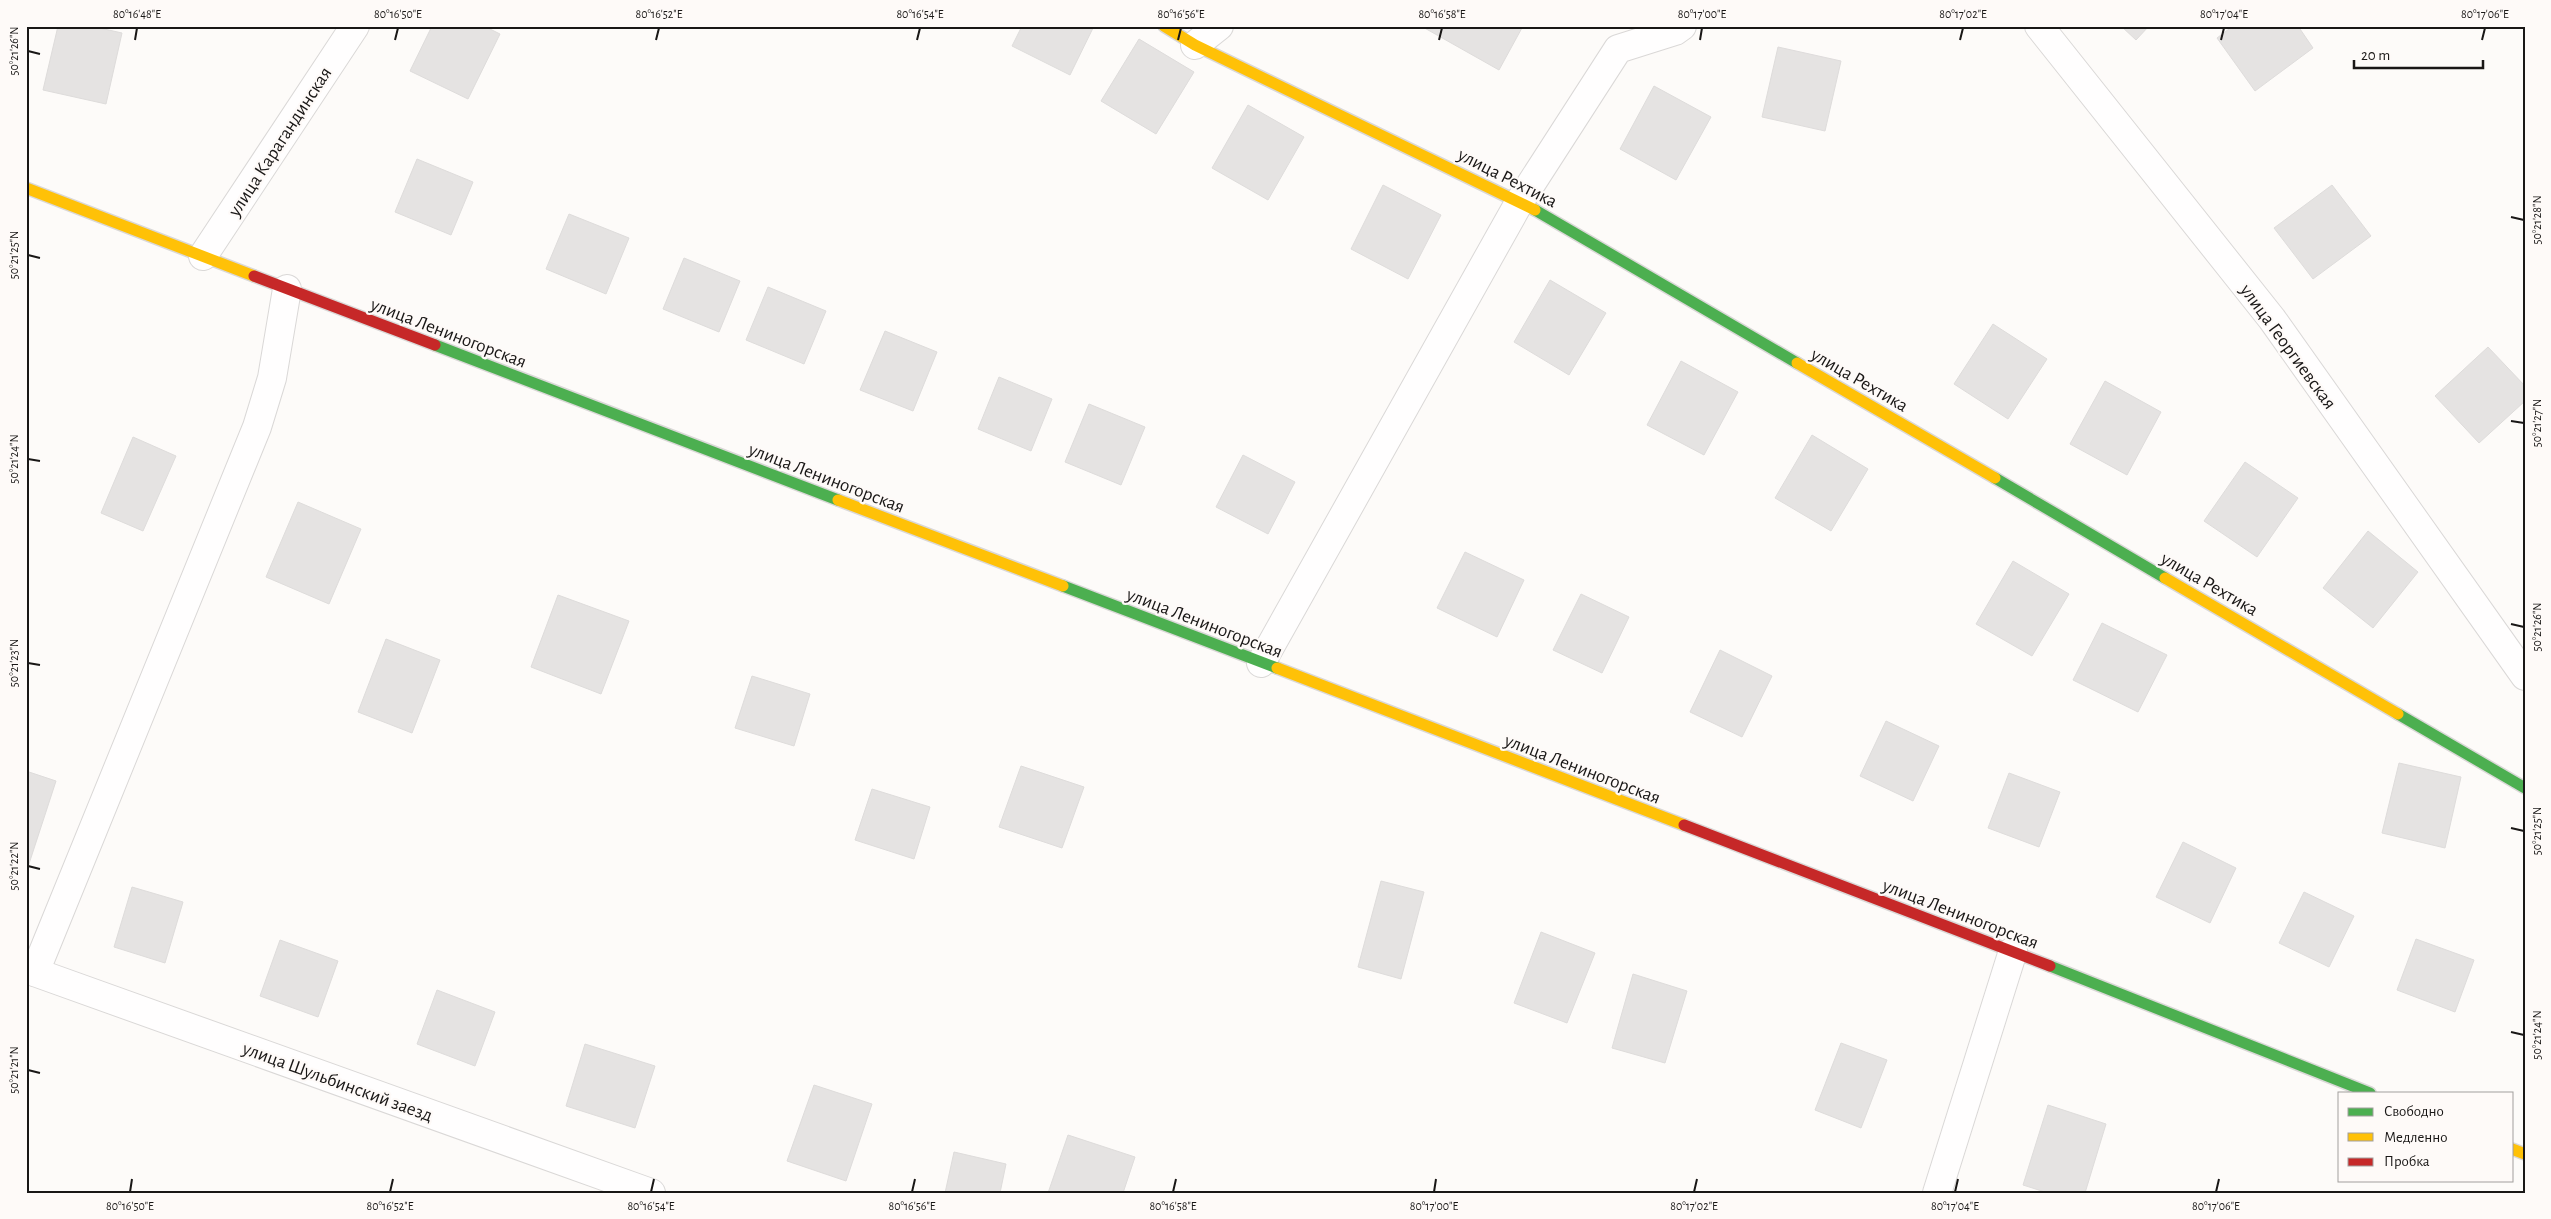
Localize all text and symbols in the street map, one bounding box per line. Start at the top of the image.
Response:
text: 80°16'48"E [113,8,161,20]
text: 80°16'50"E [374,8,422,20]
text: 80°16'52"E [636,8,683,20]
text: 80°16'54"E [896,8,944,20]
text: 80°16'56"E [1157,8,1205,20]
text: 80°16'58"E [1418,8,1466,20]
text: 80°17'00"E [1678,8,1726,20]
text: 80°17'02"E [1939,8,1987,20]
text: 80°17'04"E [2200,8,2248,20]
text: 80°17'06"E [2461,8,2509,20]
text: 50°21'26"N [8,26,20,76]
scale bar [2354,38,2482,70]
text: 20 m [2361,48,2390,63]
street label: улица Карагандинская [224,64,336,221]
street label: улица Рехтика [1454,145,1560,212]
text: 50°21'28"N [2531,195,2543,245]
text: 50°21'25"N [8,231,20,279]
street label: улица Георгиевская [2236,280,2339,413]
street label: улица Лениногорская [367,295,529,372]
street label: улица Рехтика [1807,344,1911,416]
text: 50°21'27"N [2531,399,2543,447]
text: 50°21'24"N [8,434,20,484]
street label: улица Лениногорская [745,440,907,517]
street label: улица Рехтика [2157,548,2261,620]
street label: улица Лениногорская [1123,585,1285,662]
text: 50°21'26"N [2531,602,2543,652]
text: 50°21'23"N [8,639,20,687]
street label: улица Лениногорская [1501,731,1663,808]
text: 50°21'25"N [2531,807,2543,855]
text: 50°21'22"N [8,842,20,890]
street label: улица Лениногорская [1879,876,2041,953]
text: 50°21'24"N [2531,1010,2543,1060]
street label: улица Шульбинский заезд [239,1039,435,1126]
text: 50°21'21"N [8,1046,20,1094]
legend [2338,1092,2514,1182]
text: Свободно [2384,1104,2444,1119]
text: Медленно [2384,1130,2448,1145]
text: Пробка [2384,1154,2430,1169]
text: 80°16'50"E [106,1200,154,1212]
text: 80°16'52"E [367,1200,414,1212]
text: 80°16'54"E [627,1200,675,1212]
text: 80°16'56"E [888,1200,936,1212]
text: 80°16'58"E [1149,1200,1197,1212]
text: 80°17'00"E [1410,1200,1458,1212]
text: 80°17'02"E [1670,1200,1718,1212]
text: 80°17'04"E [1931,1200,1979,1212]
text: 80°17'06"E [2192,1200,2240,1212]

